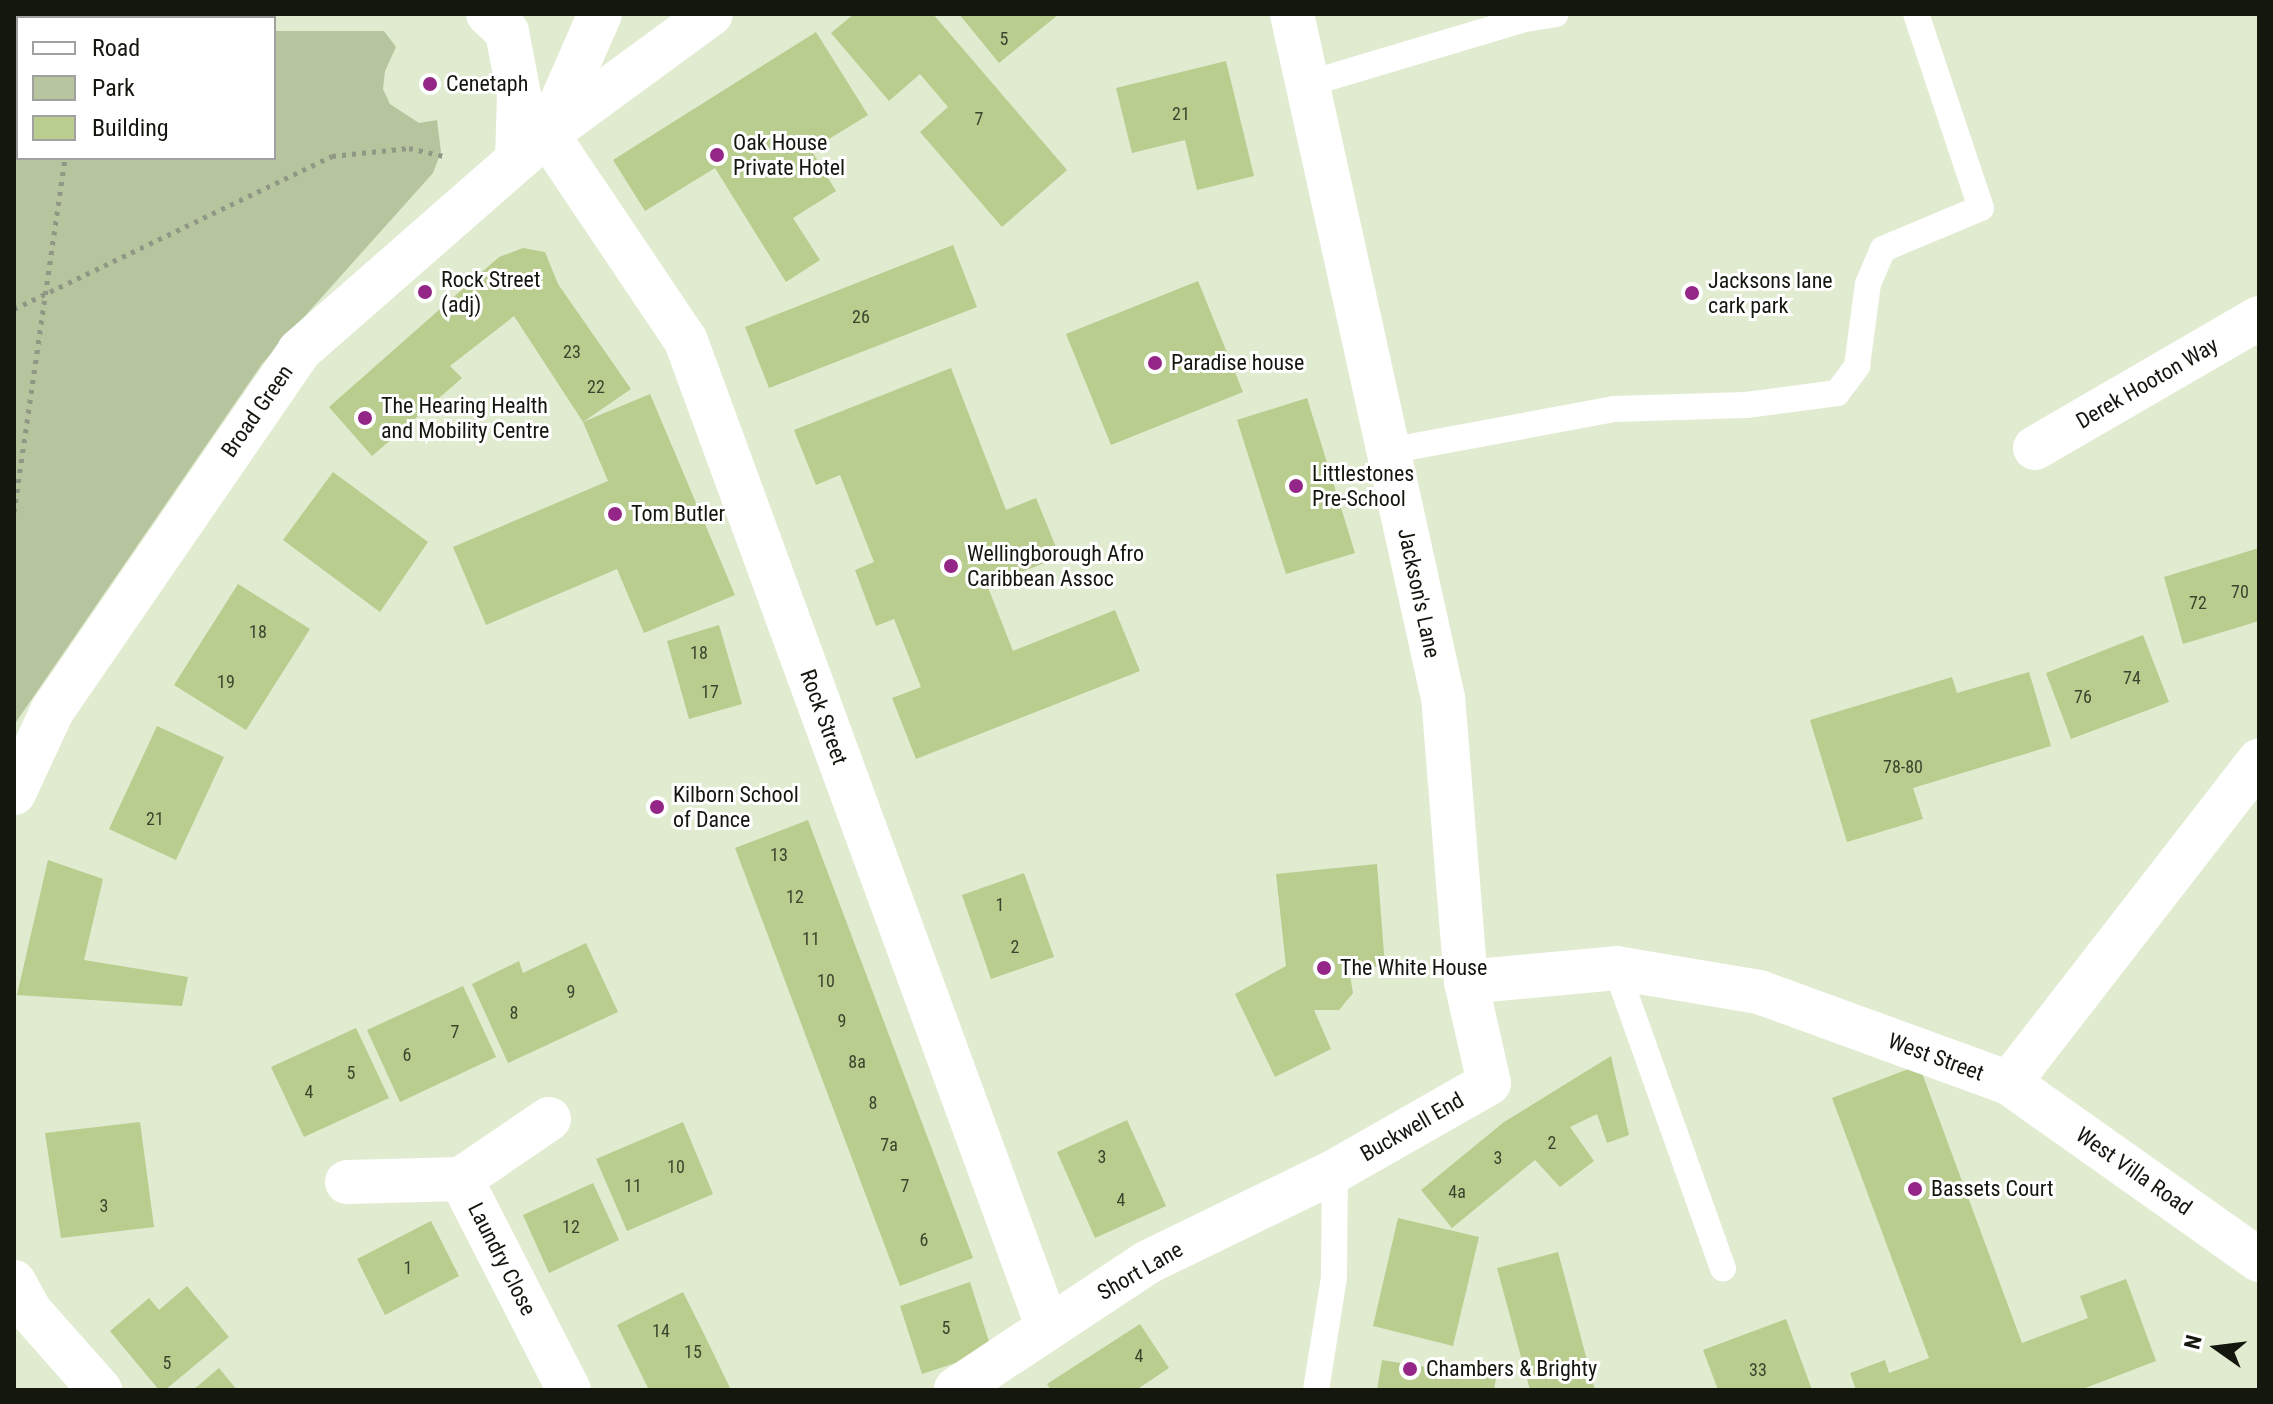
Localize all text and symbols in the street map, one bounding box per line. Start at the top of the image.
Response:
legend [16,16,276,160]
house number: 5 [1000,28,1008,50]
text: Road [92,34,140,62]
place label: Cenetaph [446,71,528,97]
text: Park [92,74,135,102]
marker: Cenetaph [421,75,439,93]
house number: 21 [1172,103,1190,125]
house number: 7 [975,108,983,130]
text: Building [92,114,169,142]
place label: Oak House Private Hotel [733,129,845,180]
marker: Oak House Private Hotel [708,146,726,164]
place label: Rock Street (adj) [441,266,540,318]
place label: Jacksons lane cark park [1708,267,1833,318]
marker: Rock Street (adj) [416,283,434,301]
marker: Jacksons lane cark park [1683,284,1701,302]
house number: 26 [852,306,870,328]
street label: Derek Hooton Way [2071,332,2223,434]
house number: 23 [563,341,581,363]
place label: Paradise house [1171,350,1304,376]
marker: Paradise house [1146,354,1164,372]
street label: Broad Green [216,360,298,462]
house number: 22 [587,376,605,398]
place label: The Hearing Health and Mobility Centre [381,392,549,444]
marker: The Hearing Health and Mobility Centre [356,409,374,427]
place label: Littlestones Pre-School [1312,460,1414,512]
marker: Littlestones Pre-School [1287,477,1305,495]
place label: Tom Butler [631,501,725,527]
marker: Tom Butler [606,505,624,523]
street label: Jackson's Lane [1392,526,1446,660]
place label: Wellingborough Afro Caribbean Assoc [967,540,1144,592]
marker: Wellingborough Afro Caribbean Assoc [942,557,960,575]
house number: 70 [2231,581,2249,603]
house number: 72 [2189,592,2207,614]
house number: 18 [249,621,267,643]
house number: 18 [690,642,708,664]
street label: Rock Street [795,666,853,768]
house number: 74 [2123,667,2141,689]
house number: 19 [217,671,235,693]
house number: 17 [701,681,719,703]
house number: 76 [2074,686,2092,708]
house number: 78-80 [1883,756,1923,778]
place label: Kilborn School of Dance [673,781,799,832]
marker: Kilborn School of Dance [648,798,666,816]
house number: 21 [146,808,164,830]
house number: 13 [770,844,788,866]
house number: 12 [786,886,804,908]
house number: 1 [996,894,1004,916]
house number: 11 [802,928,820,950]
house number: 2 [1011,936,1019,958]
place label: The White House [1340,955,1487,981]
marker: The White House [1315,959,1333,977]
house number: 10 [817,970,835,992]
house number: 9 [567,981,575,1003]
house number: 8 [510,1002,518,1024]
house number: 9 [838,1010,846,1032]
house number: 7 [451,1021,459,1043]
street label: West Street [1885,1028,1987,1086]
house number: 6 [403,1044,411,1066]
house number: 8a [848,1051,866,1073]
house number: 5 [347,1062,355,1084]
house number: 4 [305,1081,313,1103]
street label: Buckwell End [1356,1087,1468,1167]
house number: 8 [869,1092,877,1114]
street label: West Villa Road [2071,1121,2197,1221]
house number: 2 [1548,1132,1556,1154]
house number: 7a [880,1134,898,1156]
house number: 3 [1098,1146,1106,1168]
house number: 3 [1494,1147,1502,1169]
house number: 10 [667,1156,685,1178]
house number: 11 [624,1175,642,1197]
house number: 7 [901,1175,909,1197]
place label: Bassets Court [1931,1176,2053,1202]
marker: Bassets Court [1906,1180,1924,1198]
house number: 4a [1448,1181,1466,1203]
house number: 4 [1117,1189,1125,1211]
house number: 3 [100,1195,108,1217]
street label: Laundry Close [462,1198,542,1320]
house number: 12 [562,1216,580,1238]
house number: 6 [920,1229,928,1251]
street label: Short Lane [1093,1236,1187,1306]
house number: 1 [404,1257,412,1279]
north arrow [2177,1308,2257,1388]
house number: 5 [942,1317,950,1339]
house number: 14 [652,1320,670,1342]
text: N [2179,1333,2207,1352]
house number: 15 [684,1341,702,1363]
house number: 4 [1135,1345,1143,1367]
house number: 5 [163,1352,171,1374]
place label: Chambers & Brighty [1426,1356,1597,1382]
house number: 33 [1749,1359,1767,1381]
marker: Chambers & Brighty [1401,1360,1419,1378]

